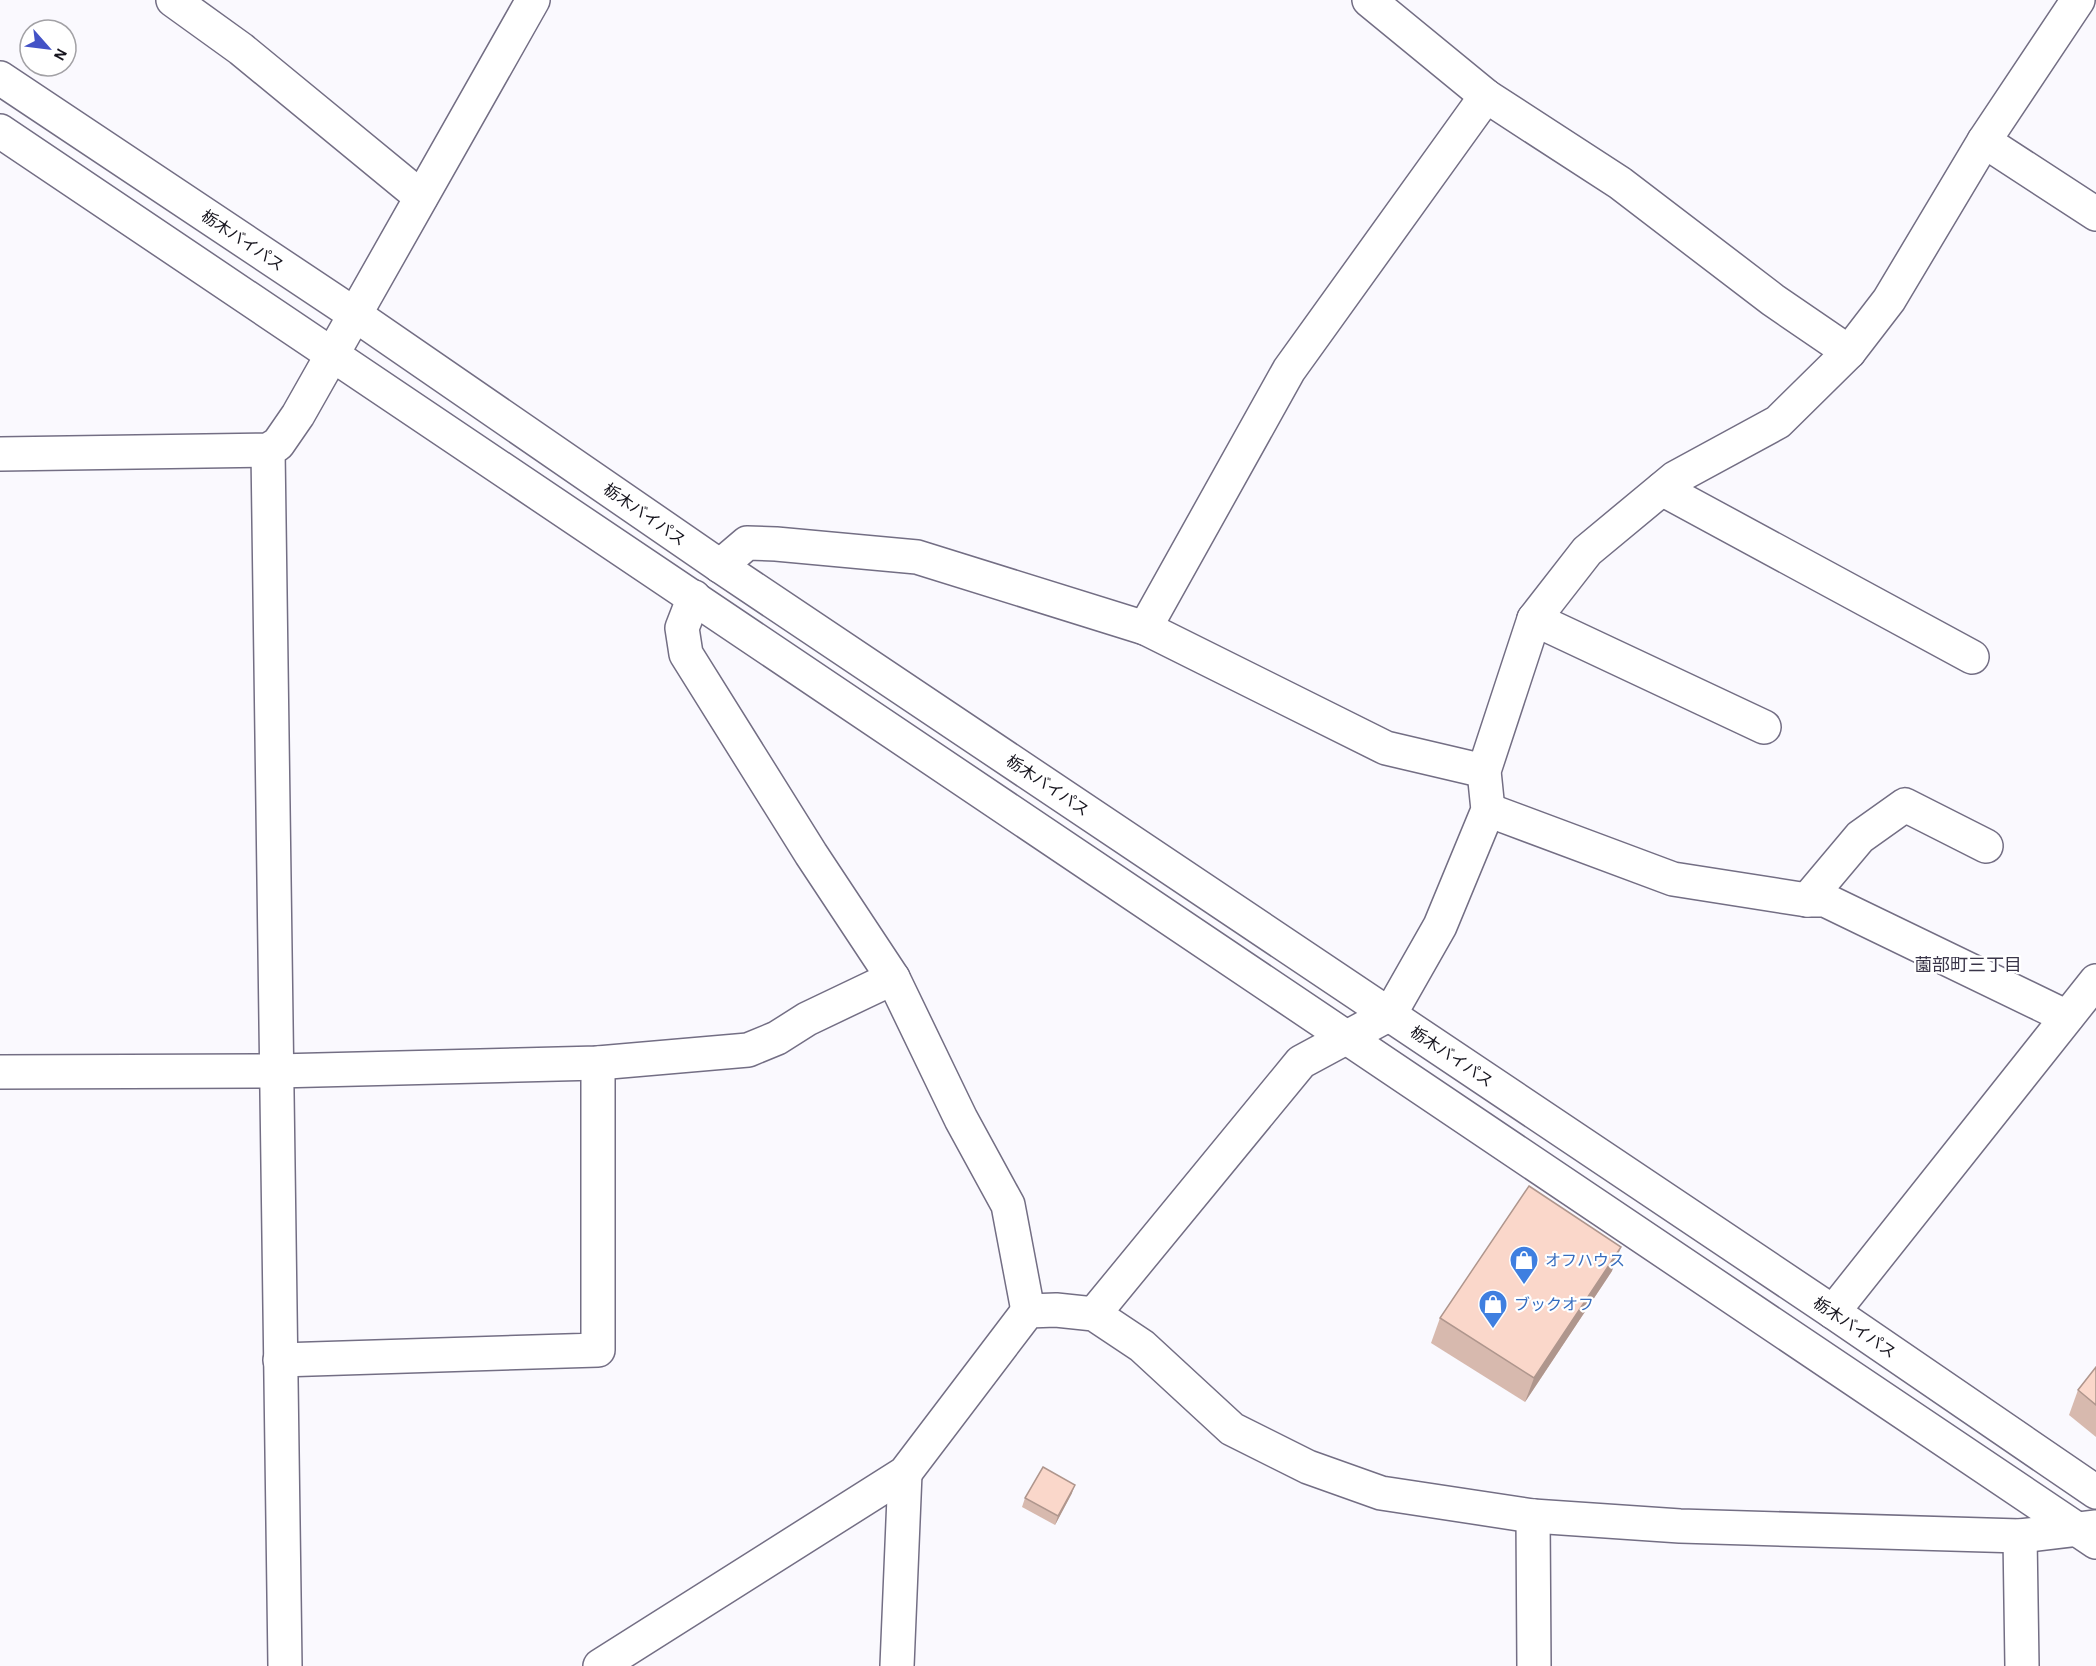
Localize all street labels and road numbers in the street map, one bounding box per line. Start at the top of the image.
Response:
street label: 栃木バイパス [198,207,287,274]
street label: 栃木バイパス [601,480,689,549]
street label: 栃木バイパス [1003,752,1092,819]
street label: 栃木バイパス [1407,1023,1496,1090]
street label: 栃木バイパス [1810,1294,1899,1361]

